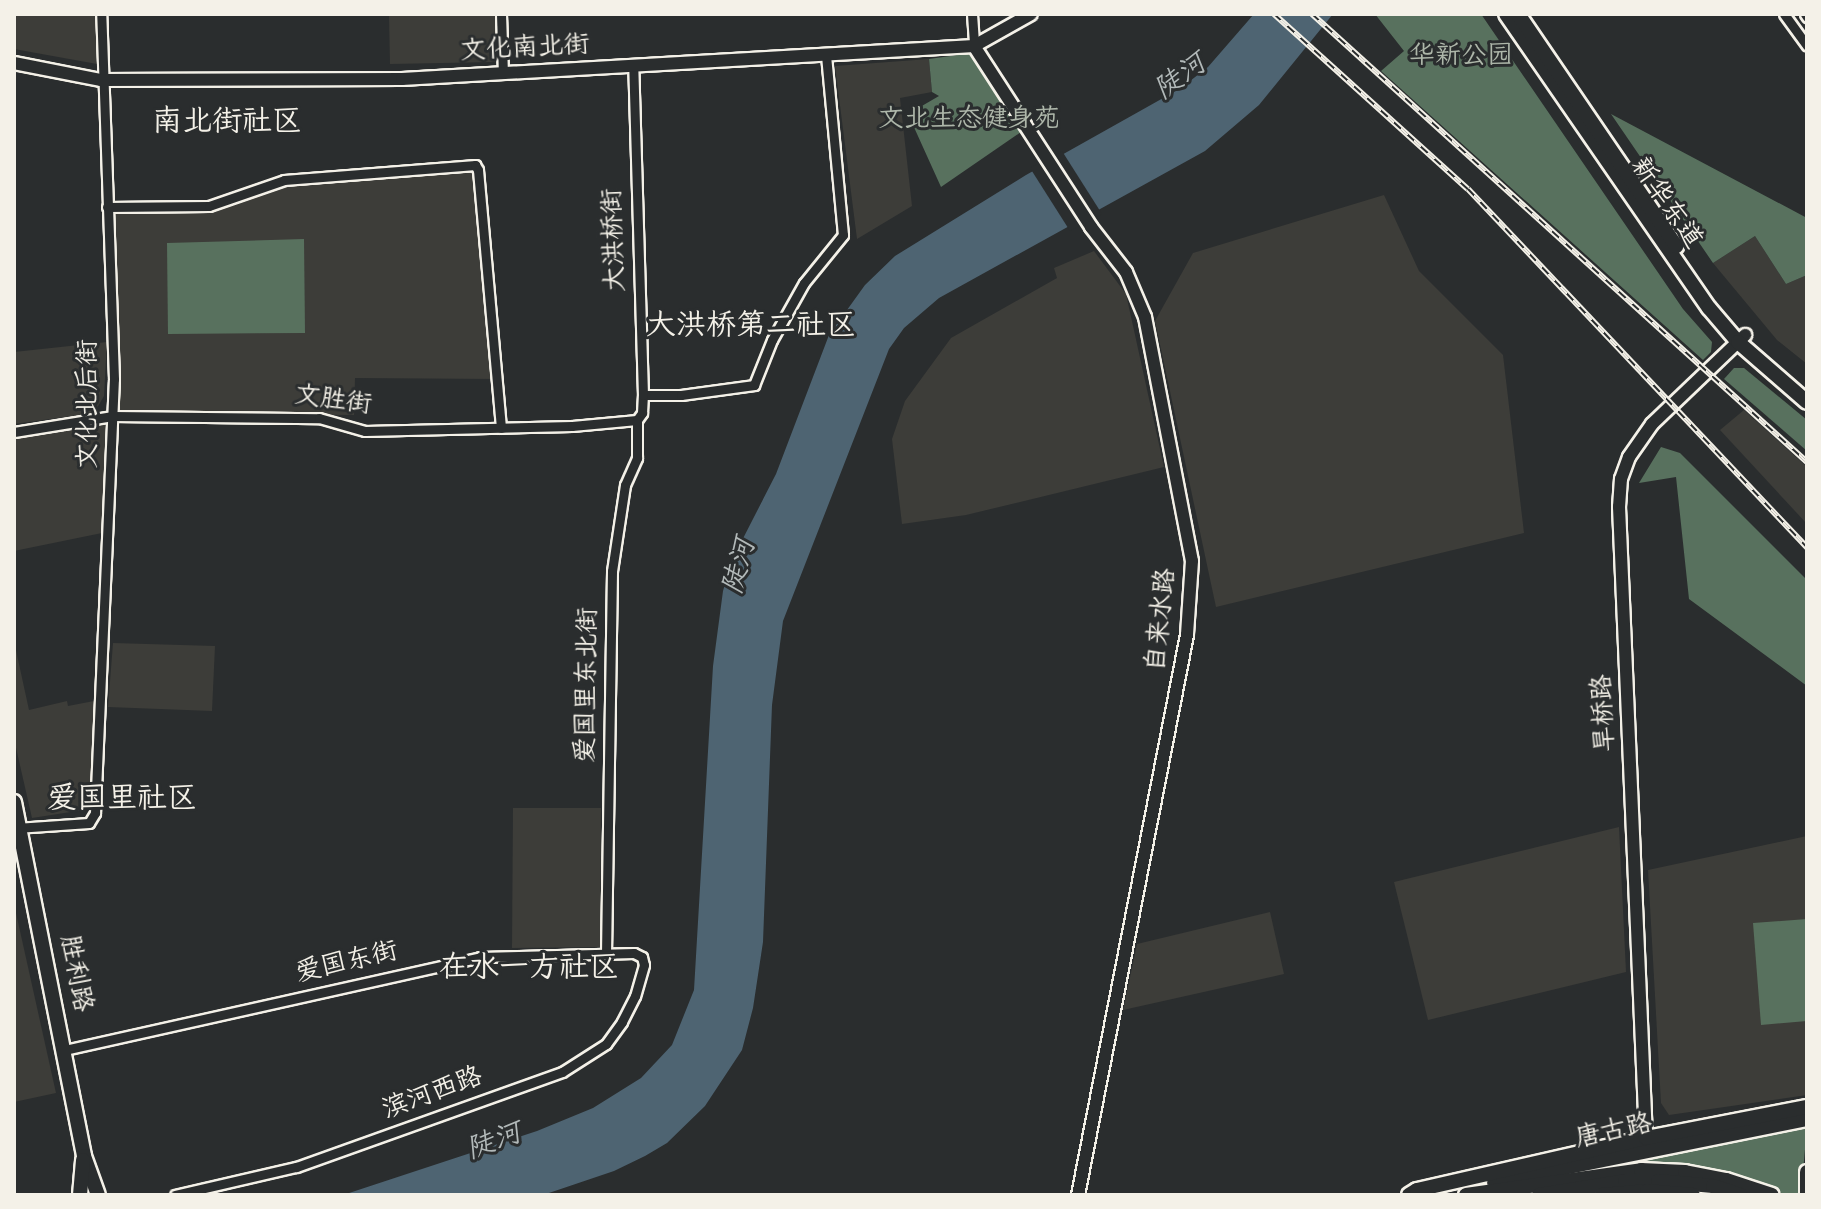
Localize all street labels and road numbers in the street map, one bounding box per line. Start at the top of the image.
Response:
street label: 文化南北街 [459,31,591,69]
street label: 新华东道 [1622,152,1708,256]
street label: 大洪桥街 [599,187,633,293]
street label: 文化北后街 [74,339,106,469]
street label: 文胜街 [292,381,374,423]
street label: 自来水路 [1142,567,1184,673]
street label: 爱国里东北街 [572,607,606,763]
street label: 旱桥路 [1588,673,1624,753]
street label: 胜利路 [51,933,97,1015]
street label: 爱国东街 [293,937,401,991]
street label: 滨河西路 [379,1063,487,1127]
street label: 唐古路 [1573,1110,1655,1156]

